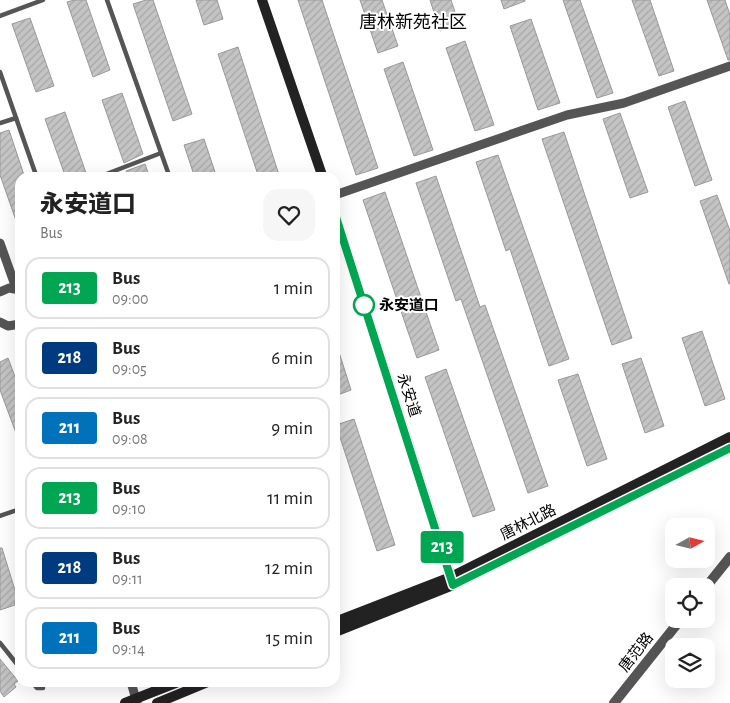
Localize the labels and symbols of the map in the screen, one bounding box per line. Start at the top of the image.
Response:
district label: 唐林新苑社区 [359,12,467,32]
marker: 永安道口 [353,294,375,316]
place label: 永安道口 [379,297,439,313]
street label: 永安道 [394,371,424,419]
street label: 唐林北路 [497,500,558,543]
north arrow [665,518,715,568]
line badge: 213 [413,531,471,563]
street label: 唐范路 [616,629,656,675]

